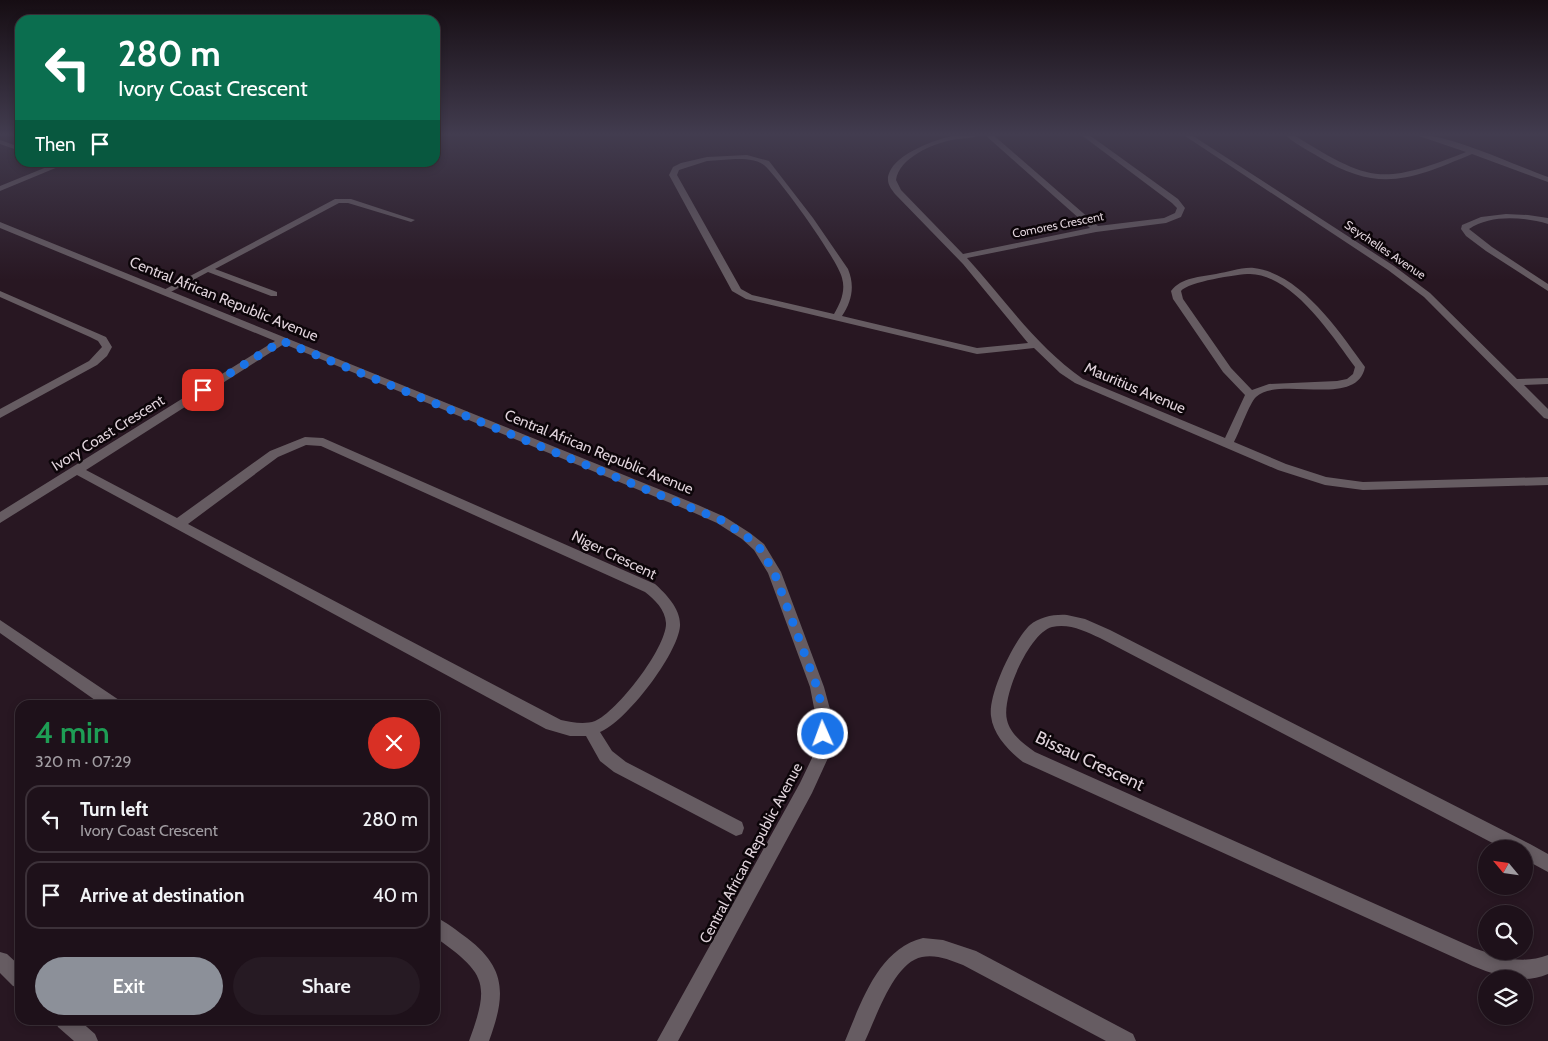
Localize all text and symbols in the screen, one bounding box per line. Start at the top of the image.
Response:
text: 280 m [118,32,221,75]
icon: left [35,35,100,100]
text: Ivory Coast Crescent [118,75,308,102]
icon: arrive [86,130,114,158]
text: Then [35,133,76,156]
street label: Comores Crescent [1011,208,1105,241]
street label: Seychelles Avenue [1342,217,1429,282]
street label: Central African Republic Avenue [127,253,321,345]
street label: Mauritius Avenue [1082,359,1189,418]
pin [182,369,224,411]
icon: arrive [189,376,217,404]
street label: Ivory Coast Crescent [48,391,168,475]
street label: Central African Republic Avenue [502,406,696,498]
street label: Niger Crescent [569,527,659,583]
position arrow [796,707,848,759]
text: 4 min [35,714,110,751]
button: close [368,717,420,769]
street label: Bissau Crescent [1032,726,1148,796]
text: 320 m · 07:29 [35,752,132,771]
street label: Central African Republic Avenue [696,759,806,946]
text: Turn left [80,798,148,821]
icon: left [37,805,65,833]
text: 280 m [362,808,418,831]
text: Ivory Coast Crescent [80,821,218,840]
north arrow [1478,840,1532,895]
map controls [1478,840,1533,1025]
icon: arrive [37,881,65,909]
text: Arrive at destination [80,884,244,907]
text: 40 m [373,884,418,907]
button: search [1478,905,1533,960]
button: Exit [35,957,223,1015]
button: Share [233,957,420,1015]
button: layers [1478,970,1533,1025]

